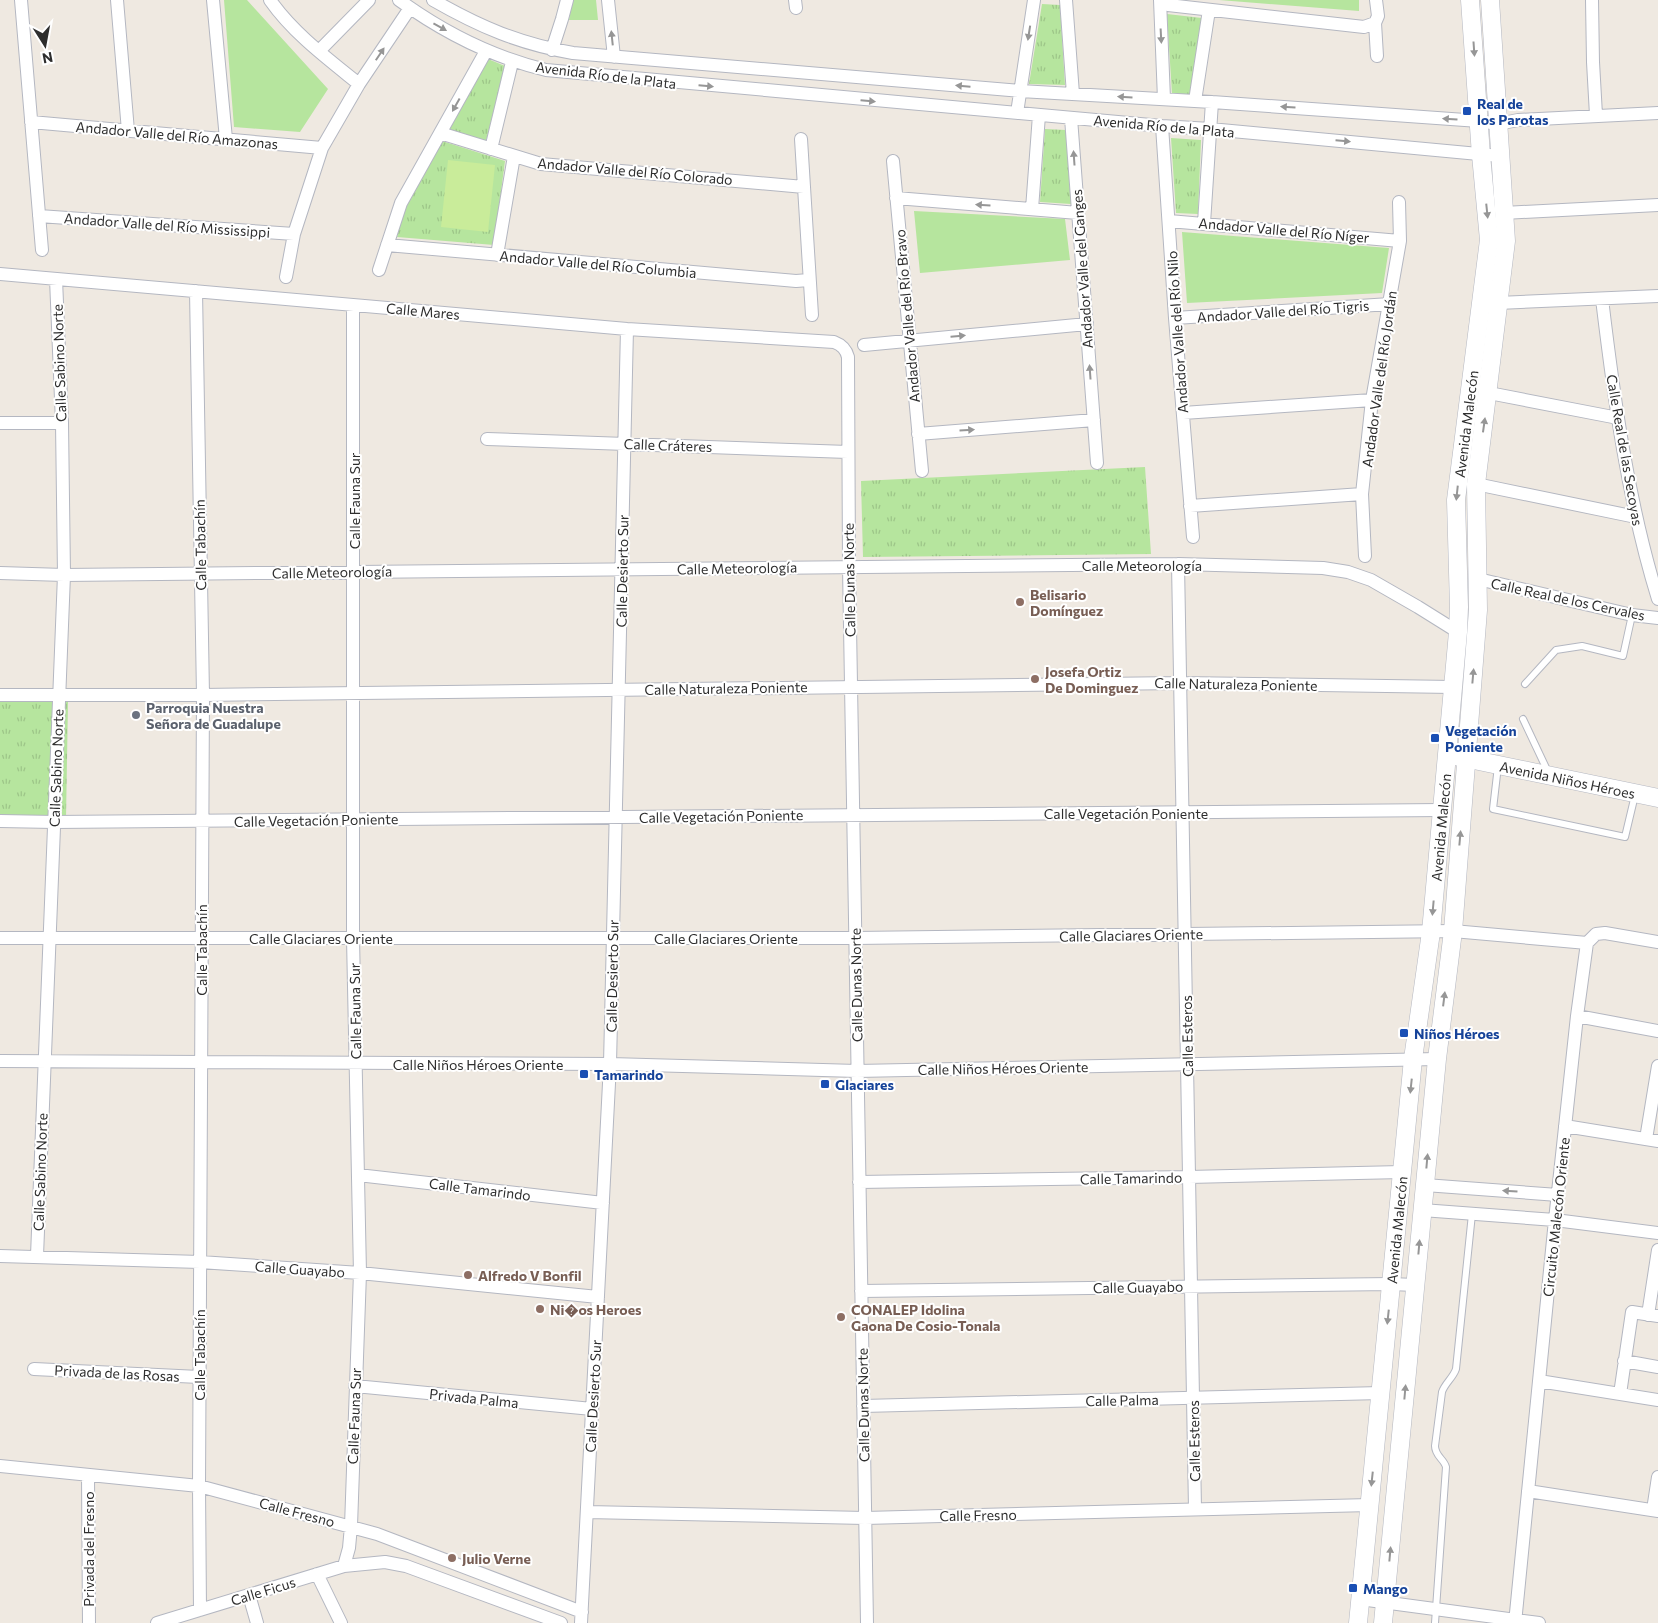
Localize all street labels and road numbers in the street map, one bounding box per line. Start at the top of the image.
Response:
street label: Avenida Río de la Plata [535,58,677,92]
street label: Avenida Río de la Plata [1093,111,1235,141]
street label: Andador Valle del Río Amazonas [75,118,279,152]
street label: Andador Valle del Río Colorado [537,154,733,188]
street label: Andador Valle del Ganges [1068,189,1096,349]
street label: Andador Valle del Río Mississippi [63,209,271,241]
street label: Andador Valle del Río Níger [1198,214,1371,246]
street label: Andador Valle del Río Bravo [891,229,923,403]
street label: Andador Valle del Río Columbia [499,247,697,281]
street label: Andador Valle del Río Nilo [1163,250,1191,414]
street label: Andador Valle del Río Jordán [1358,290,1400,468]
street label: Andador Valle del Río Tigris [1196,296,1370,326]
street label: Calle Mares [386,299,460,323]
street label: Calle Sabino Norte [48,304,70,422]
street label: Avenida Malecón [1450,369,1481,479]
street label: Calle Real de las Secoyas [1603,373,1647,527]
street label: Calle Cráteres [623,435,713,455]
street label: Calle Fauna Sur [346,452,363,549]
street label: Calle Tabachín [191,499,209,591]
street label: Calle Desierto Sur [613,514,631,628]
street label: Calle Dunas Norte [840,523,858,637]
street label: Calle Meteorología [1082,557,1202,574]
street label: Calle Meteorología [677,558,797,578]
street label: Calle Meteorología [272,562,392,582]
street label: Calle Real de los Cervales [1489,574,1647,624]
street label: Calle Naturaleza Poniente [1154,674,1318,694]
street label: Calle Naturaleza Poniente [644,678,808,698]
street label: Calle Sabino Norte [45,709,67,827]
street label: Avenida Niños Héroes [1498,757,1637,802]
street label: Avenida Malecón [1427,773,1454,882]
street label: Calle Vegetación Poniente [1044,805,1208,822]
street label: Calle Vegetación Poniente [639,806,803,826]
street label: Calle Vegetación Poniente [234,810,398,830]
street label: Calle Tabachín [193,904,210,996]
street label: Calle Desierto Sur [603,919,621,1033]
street label: Calle Glaciares Oriente [1059,925,1203,945]
street label: Calle Dunas Norte [847,928,865,1042]
street label: Calle Glaciares Oriente [249,930,393,947]
street label: Calle Glaciares Oriente [654,930,798,947]
street label: Calle Fauna Sur [346,962,364,1059]
street label: Calle Esteros [1178,995,1196,1077]
street label: Calle Niños Héroes Oriente [393,1056,563,1073]
street label: Calle Niños Héroes Oriente [918,1058,1088,1078]
street label: Calle Sabino Norte [29,1113,51,1231]
street label: Circuito Malecón Oriente [1539,1136,1573,1298]
street label: Calle Tamarindo [1080,1169,1182,1187]
street label: Calle Tamarindo [428,1174,532,1204]
street label: Avenida Malecón [1383,1175,1410,1284]
street label: Calle Guayabo [254,1257,346,1281]
street label: Calle Guayabo [1093,1278,1183,1296]
street label: Calle Tabachín [191,1309,208,1401]
street label: Calle Desierto Sur [582,1339,604,1453]
street label: Calle Dunas Norte [854,1348,872,1462]
street label: Privada de las Rosas [54,1361,180,1385]
street label: Calle Fauna Sur [344,1367,364,1465]
street label: Privada Palma [429,1385,519,1411]
street label: Calle Palma [1085,1391,1159,1409]
street label: Calle Esteros [1185,1400,1203,1482]
street label: Privada del Fresno [80,1491,97,1607]
street label: Calle Fresno [257,1494,337,1530]
street label: Calle Fresno [939,1506,1017,1524]
street label: Calle Ficus [229,1573,297,1609]

